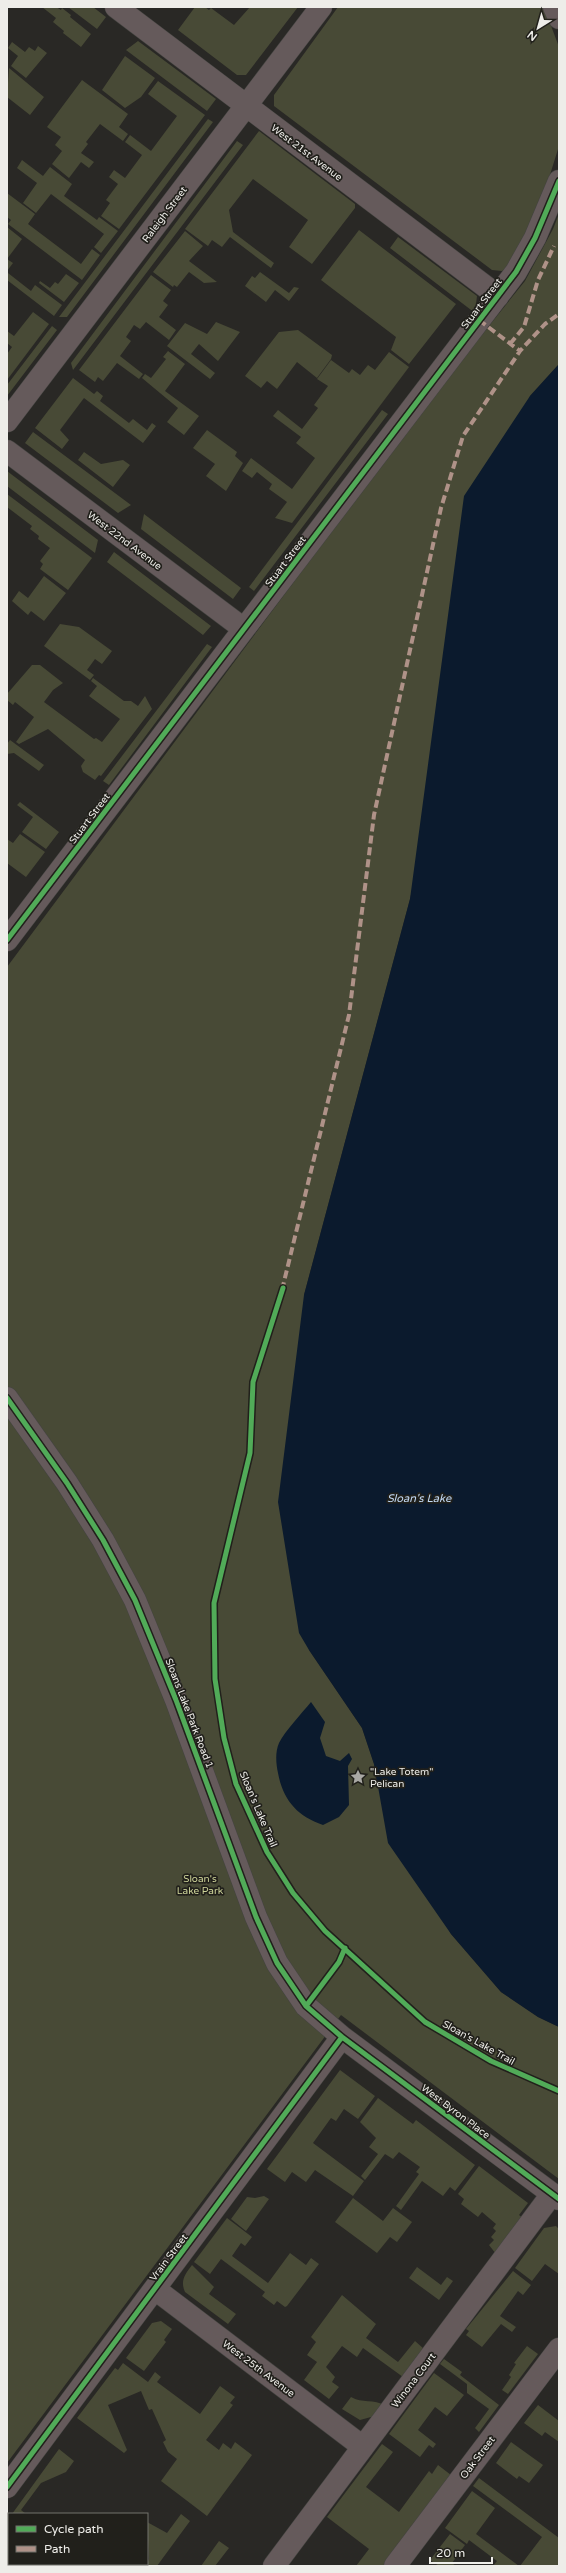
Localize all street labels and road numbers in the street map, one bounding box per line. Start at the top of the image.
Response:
street label: West 21st Avenue [268,122,345,184]
street label: Raleigh Street [140,184,190,245]
street label: Stuart Street [459,276,505,331]
street label: West 22nd Avenue [85,509,164,573]
street label: Stuart Street [263,534,309,589]
street label: Stuart Street [67,791,113,846]
street label: Sloans Lake Park Road 1 [163,1657,216,1770]
street label: Sloan's Lake Trail [237,1770,279,1849]
street label: Sloan's Lake Trail [440,2018,517,2068]
street label: West Byron Place [419,2082,492,2142]
street label: Vrain Street [147,2232,190,2283]
street label: West 25th Avenue [220,2338,297,2400]
street label: Winona Court [389,2351,438,2410]
street label: Oak Street [458,2434,498,2481]

